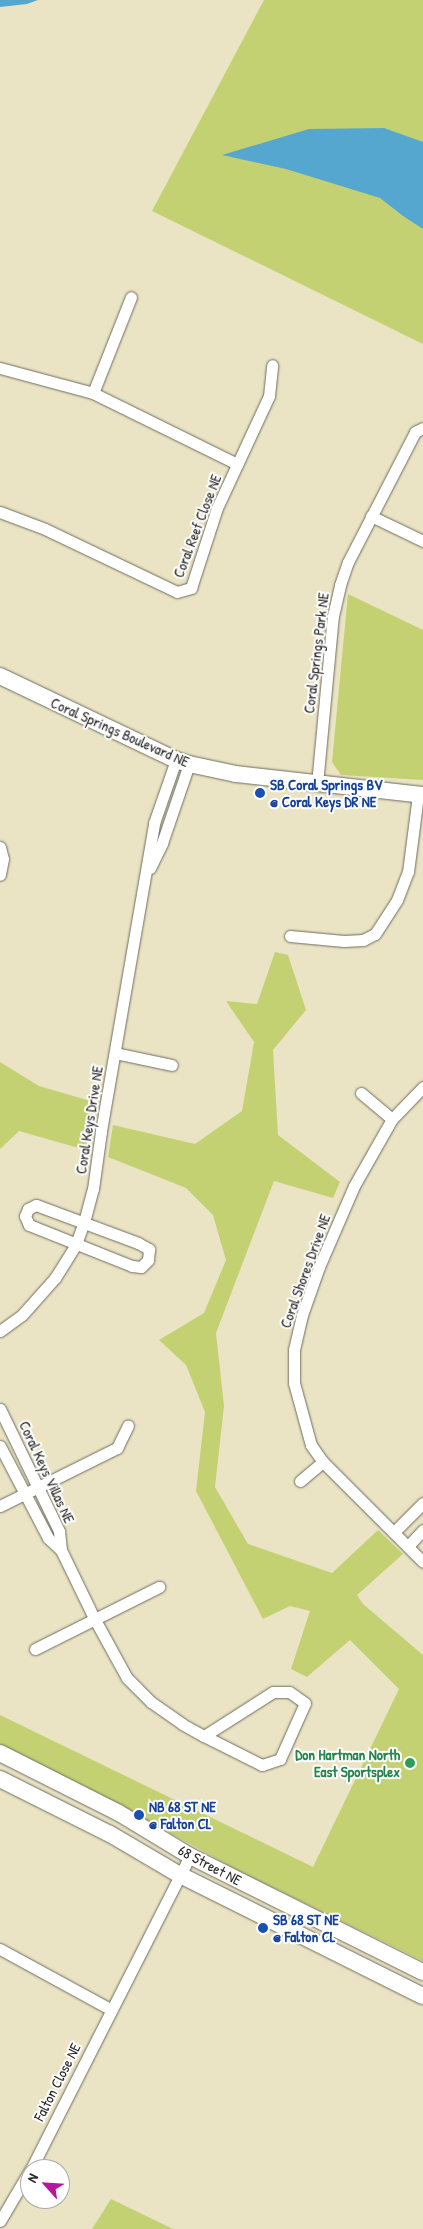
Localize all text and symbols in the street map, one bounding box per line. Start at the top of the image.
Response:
street label: Coral Reef Close NE [169,472,225,580]
street label: Coral Springs Park NE [300,592,332,714]
street label: Coral Springs Boulevard NE [48,693,192,771]
place label: SB Coral Springs BV @ Coral Keys DR NE [270,775,382,810]
marker: SB Coral Springs BV @ Coral Keys DR NE [254,787,266,799]
street label: Coral Keys Drive NE [72,1065,106,1175]
street label: Coral Shores Drive NE [276,1212,334,1330]
street label: Coral Keys Villas NE [15,1418,79,1526]
place label: Don Hartman North East Sportsplex [295,1745,400,1780]
marker: Don Hartman North East Sportsplex [404,1757,416,1769]
place label: NB 68 ST NE @ Falton CL [149,1797,216,1832]
marker: NB 68 ST NE @ Falton CL [133,1809,145,1821]
street label: 68 Street NE [175,1841,245,1889]
place label: SB 68 ST NE @ Falton CL [273,1910,339,1945]
marker: SB 68 ST NE @ Falton CL [257,1922,269,1934]
street label: Falton Close NE [30,2040,84,2124]
north arrow [20,2159,70,2209]
text: N [22,2170,42,2185]

